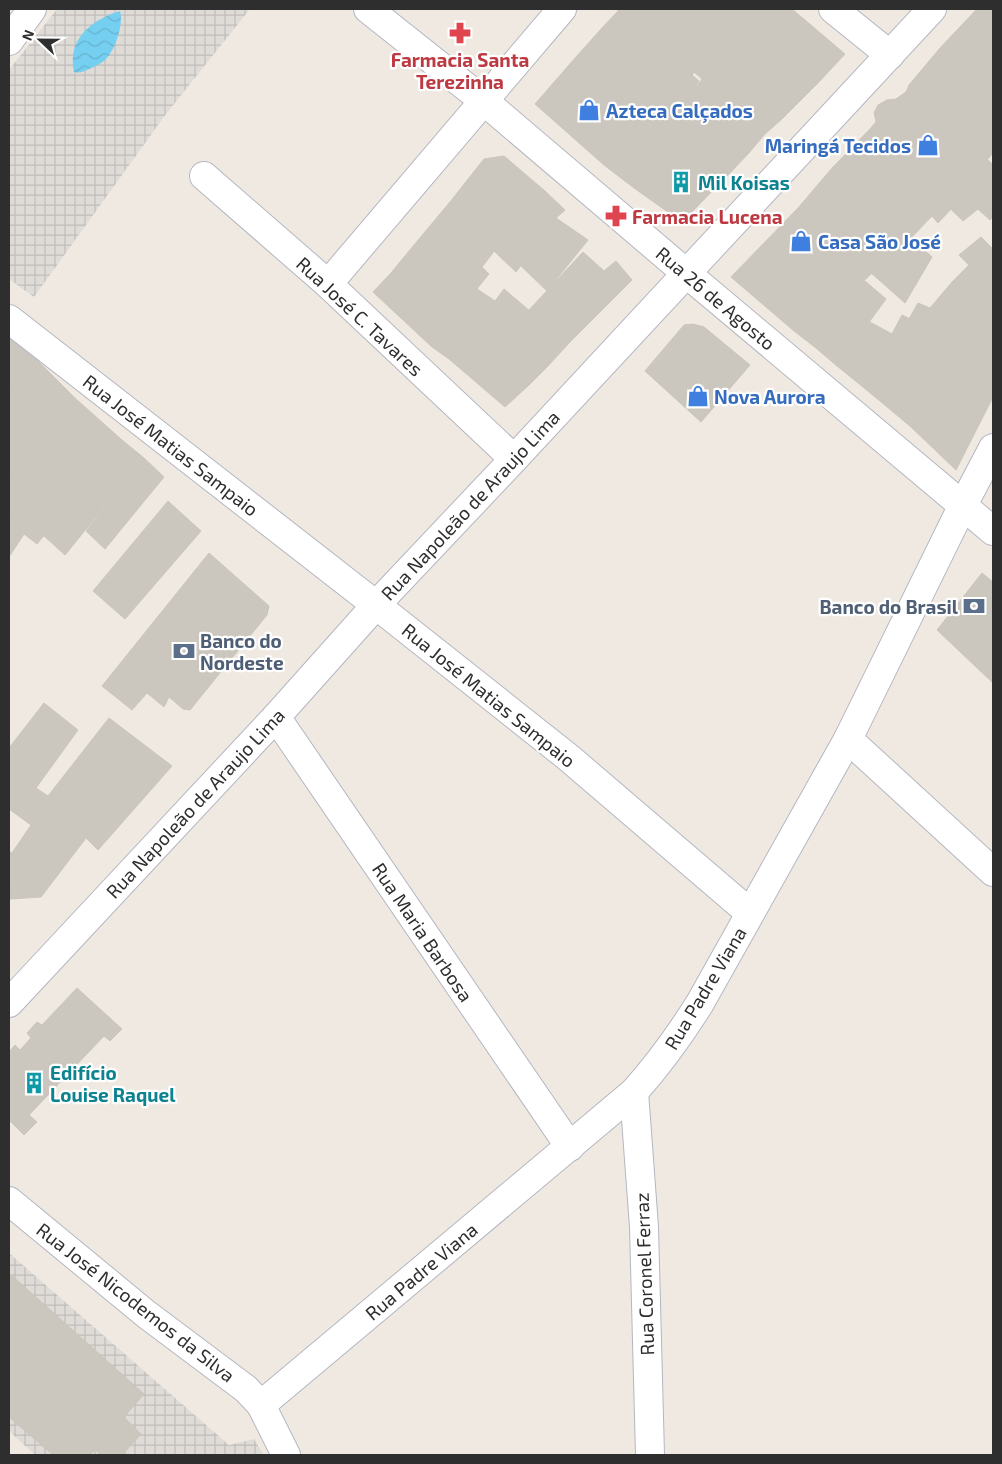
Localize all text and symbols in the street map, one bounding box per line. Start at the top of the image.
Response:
north arrow [15,15,65,65]
pharmacy icon: Farmacia Santa Terezinha [447,20,473,46]
text: N [18,27,37,43]
place label: Farmacia Santa Terezinha [391,48,529,93]
shop icon: Azteca Calçados [576,97,602,123]
place label: Azteca Calçados [606,99,753,123]
shop icon: Maringá Tecidos [915,132,941,158]
place label: Maringá Tecidos [765,134,911,157]
building icon: Mil Koisas [668,169,694,195]
place label: Mil Koisas [698,171,790,194]
pharmacy icon: Farmacia Lucena [603,203,629,229]
place label: Farmacia Lucena [632,205,783,228]
shop icon: Casa São José [788,228,814,254]
place label: Casa São José [818,230,941,253]
street label: Rua 26 de Agosto [652,241,780,355]
street label: Rua José C. Tavares [292,251,428,381]
street label: Rua José Matias Sampaio [79,369,263,521]
shop icon: Nova Aurora [685,383,711,409]
place label: Nova Aurora [714,385,826,408]
street label: Rua Napoleão de Araujo Lima [376,405,564,605]
bank icon: Banco do Brasil [961,593,987,619]
place label: Banco do Brasil [819,595,959,618]
street label: Rua José Matias Sampaio [398,618,580,772]
place label: Banco do Nordeste [200,629,284,674]
bank icon: Banco do Nordeste [171,638,197,664]
street label: Rua Napoleão de Araujo Lima [101,703,289,903]
street label: Rua Maria Barbosa [368,858,478,1006]
street label: Rua Padre Viana [659,922,751,1054]
place label: Edifício Louise Raquel [50,1061,176,1106]
building icon: Edifício Louise Raquel [21,1070,47,1096]
street label: Rua Coronel Ferraz [630,1192,658,1356]
street label: Rua José Nicodemos da Silva [32,1217,240,1387]
street label: Rua Padre Viana [360,1217,482,1325]

